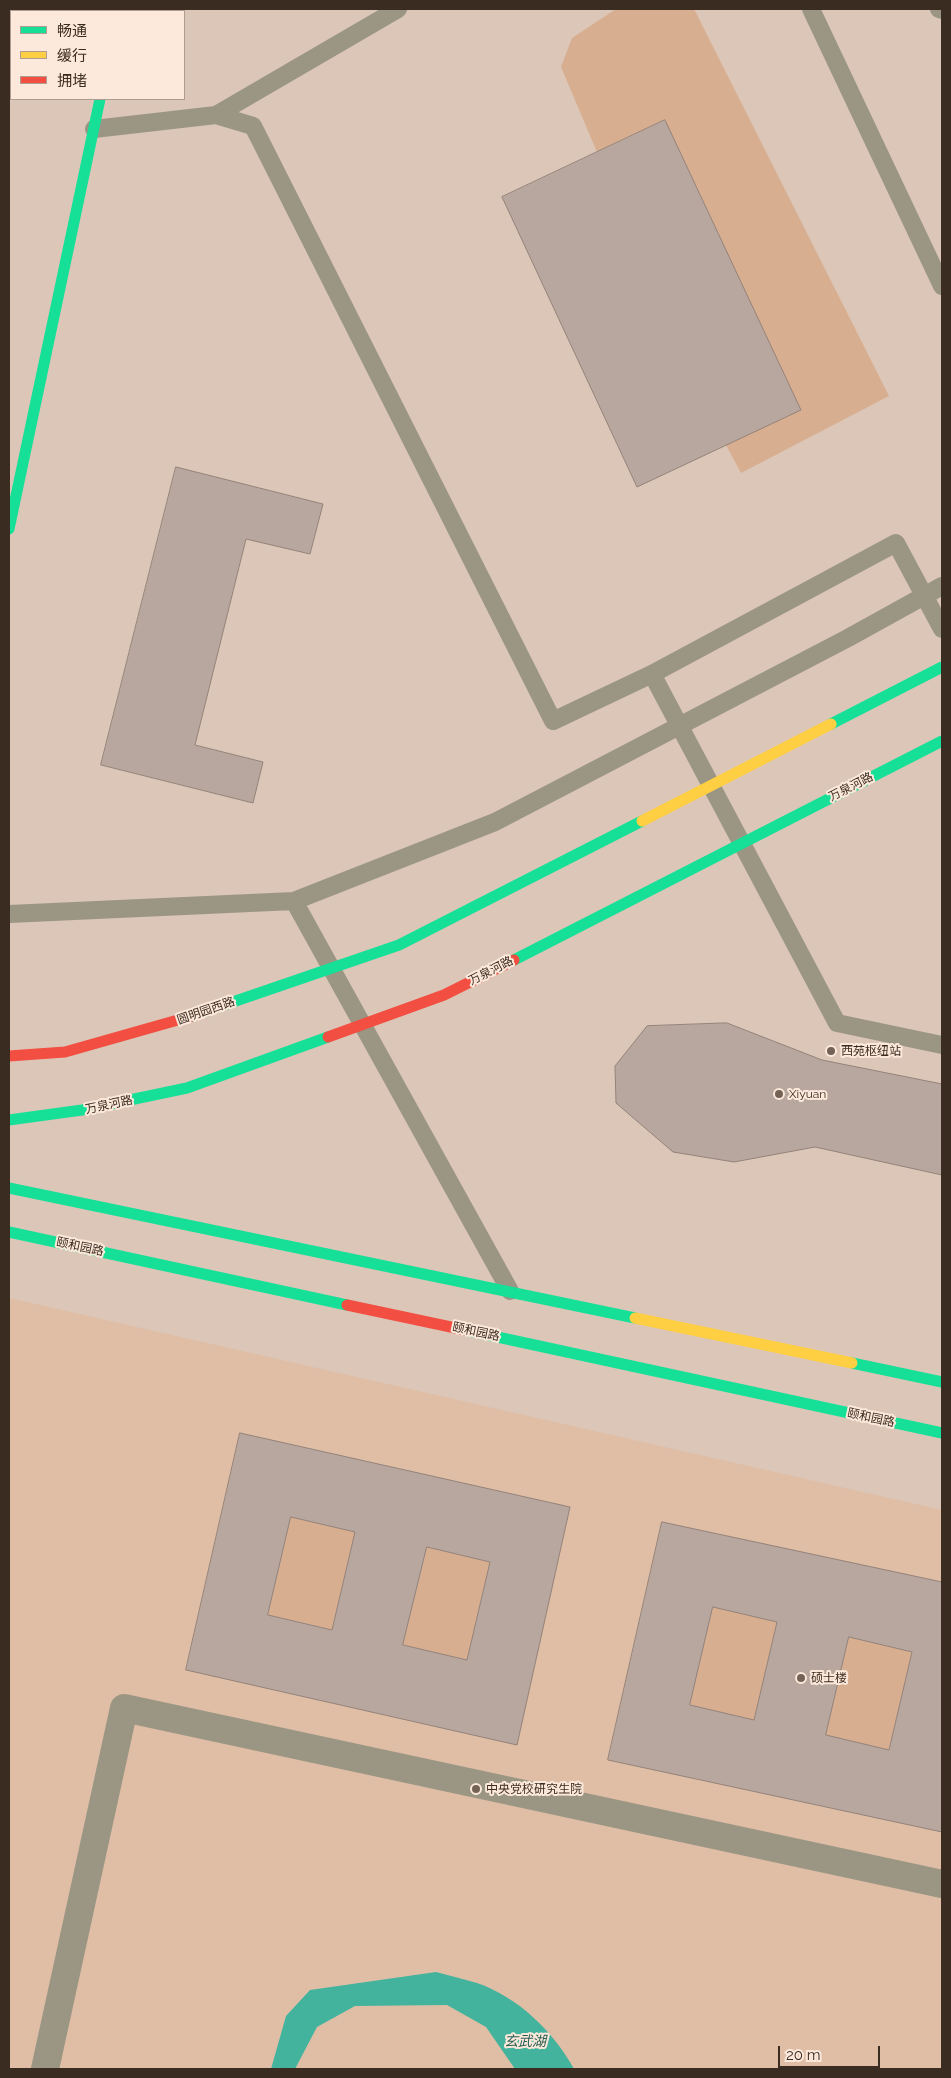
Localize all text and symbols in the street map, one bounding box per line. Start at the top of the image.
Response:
legend [10,10,185,100]
text: 畅通 [57,22,87,40]
text: 缓行 [57,47,87,65]
text: 拥堵 [57,72,87,90]
street label: 万泉河路 [826,770,876,804]
street label: 万泉河路 [466,954,516,988]
street label: 圆明园西路 [175,994,237,1028]
place label: 西苑枢纽站 [841,1044,901,1058]
marker: 西苑枢纽站 [825,1045,837,1057]
place label: Xiyuan [789,1087,826,1101]
marker: Xiyuan [773,1088,785,1100]
street label: 万泉河路 [84,1093,134,1117]
street label: 颐和园路 [55,1235,105,1259]
street label: 颐和园路 [451,1320,501,1344]
street label: 颐和园路 [846,1406,896,1430]
place label: 硕士楼 [811,1671,847,1685]
marker: 硕士楼 [795,1672,807,1684]
place label: 中央党校研究生院 [486,1782,582,1796]
marker: 中央党校研究生院 [470,1783,482,1795]
water label: 玄武湖 [504,2034,546,2050]
scale bar [781,2036,884,2068]
text: 20 m [786,2046,821,2064]

